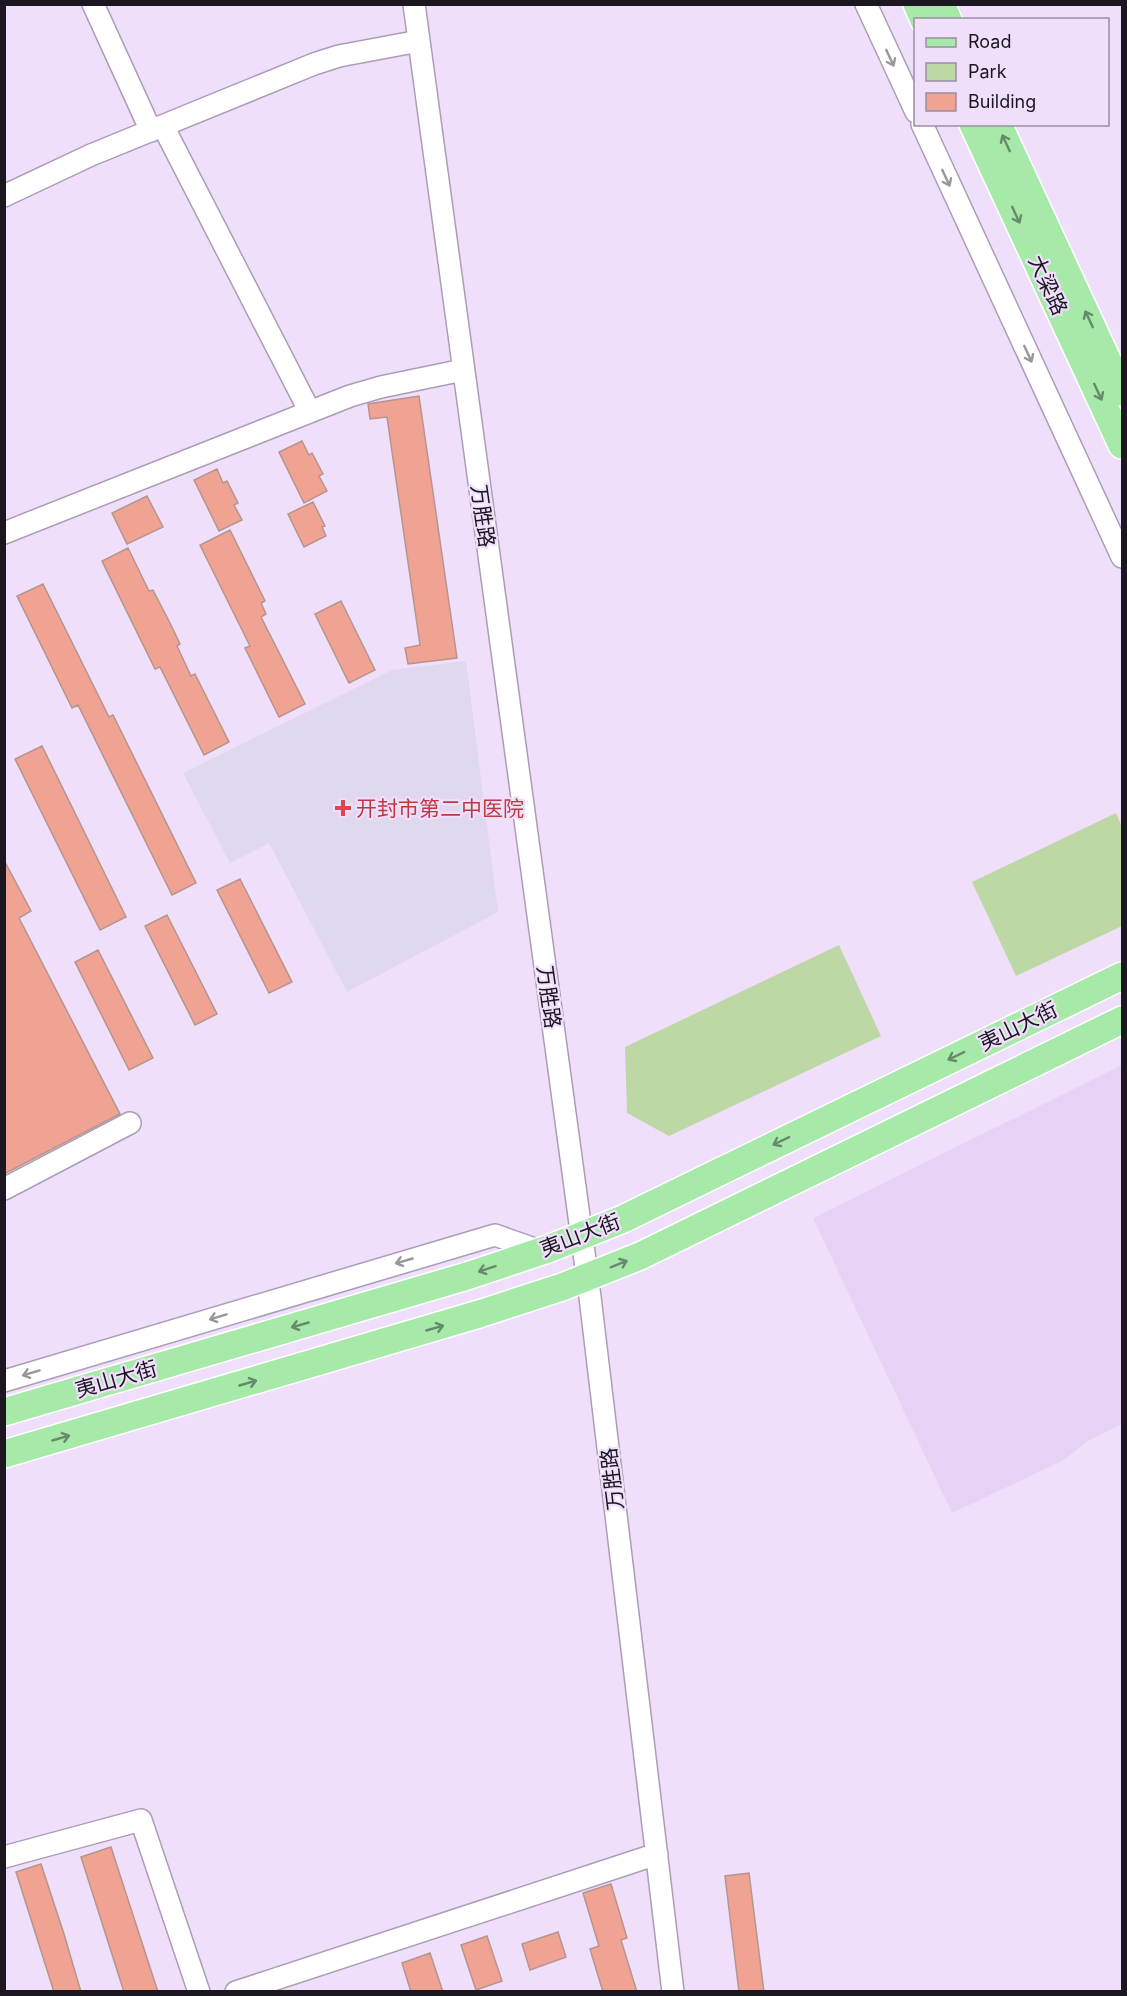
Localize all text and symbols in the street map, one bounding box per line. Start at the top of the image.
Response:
legend [914,18,1109,126]
text: Road [968,31,1011,52]
one-way arrow [885,48,897,66]
text: Park [968,61,1007,82]
text: Building [968,91,1036,112]
one-way arrow [1000,134,1012,152]
one-way arrow [941,168,953,186]
one-way arrow [1010,206,1022,224]
street label: 大梁路 [1023,251,1073,319]
one-way arrow [1083,311,1094,329]
one-way arrow [1023,345,1035,363]
one-way arrow [1093,383,1105,401]
street label: 万胜路 [466,483,500,549]
place label: 开封市第二中医院 [356,796,524,821]
marker: 开封市第二中医院 [334,799,352,817]
street label: 万胜路 [532,964,566,1030]
street label: 夷山大街 [975,996,1061,1056]
one-way arrow [948,1051,966,1062]
one-way arrow [772,1136,790,1148]
street label: 夷山大街 [536,1208,624,1262]
one-way arrow [395,1256,414,1267]
one-way arrow [609,1258,628,1269]
one-way arrow [478,1264,497,1275]
one-way arrow [209,1312,228,1323]
one-way arrow [291,1320,310,1331]
one-way arrow [425,1322,444,1333]
street label: 夷山大街 [72,1355,160,1403]
one-way arrow [22,1368,41,1379]
one-way arrow [238,1377,257,1388]
one-way arrow [51,1432,70,1443]
street label: 万胜路 [596,1446,628,1512]

